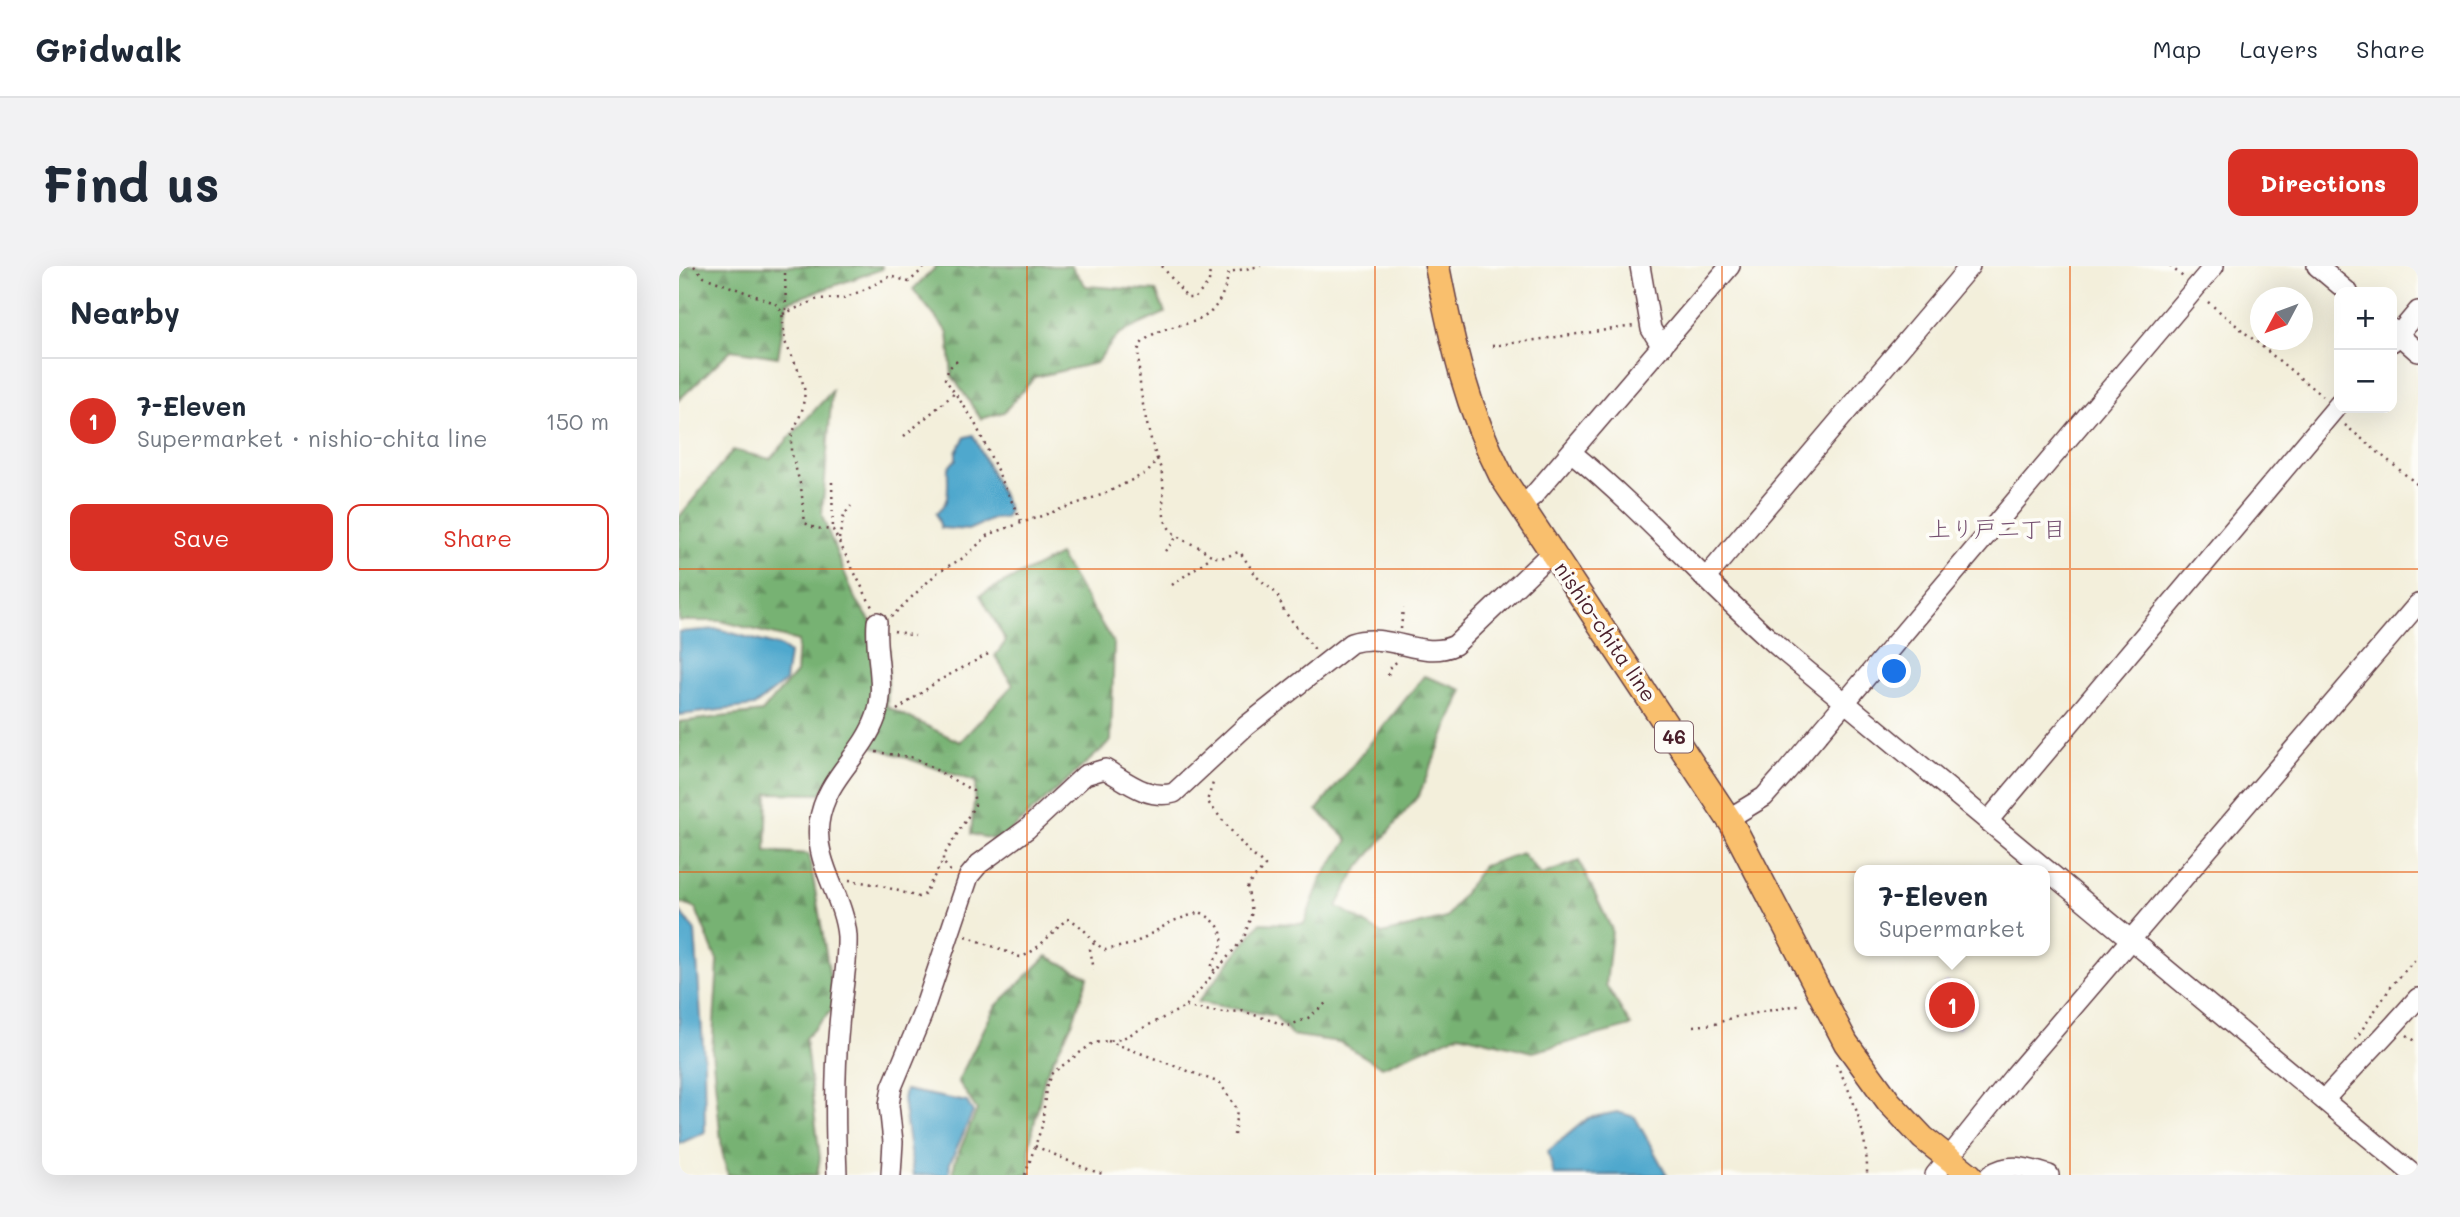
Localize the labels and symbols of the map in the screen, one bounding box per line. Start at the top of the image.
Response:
north arrow [2250,287,2313,350]
district label: 上り戸二丁目 [1928,513,2066,543]
street label: nishio-chita line [1549,556,1663,707]
your location [1877,654,1911,688]
road number: 46 [1655,722,1693,752]
pin: 1 [1929,979,1975,1031]

